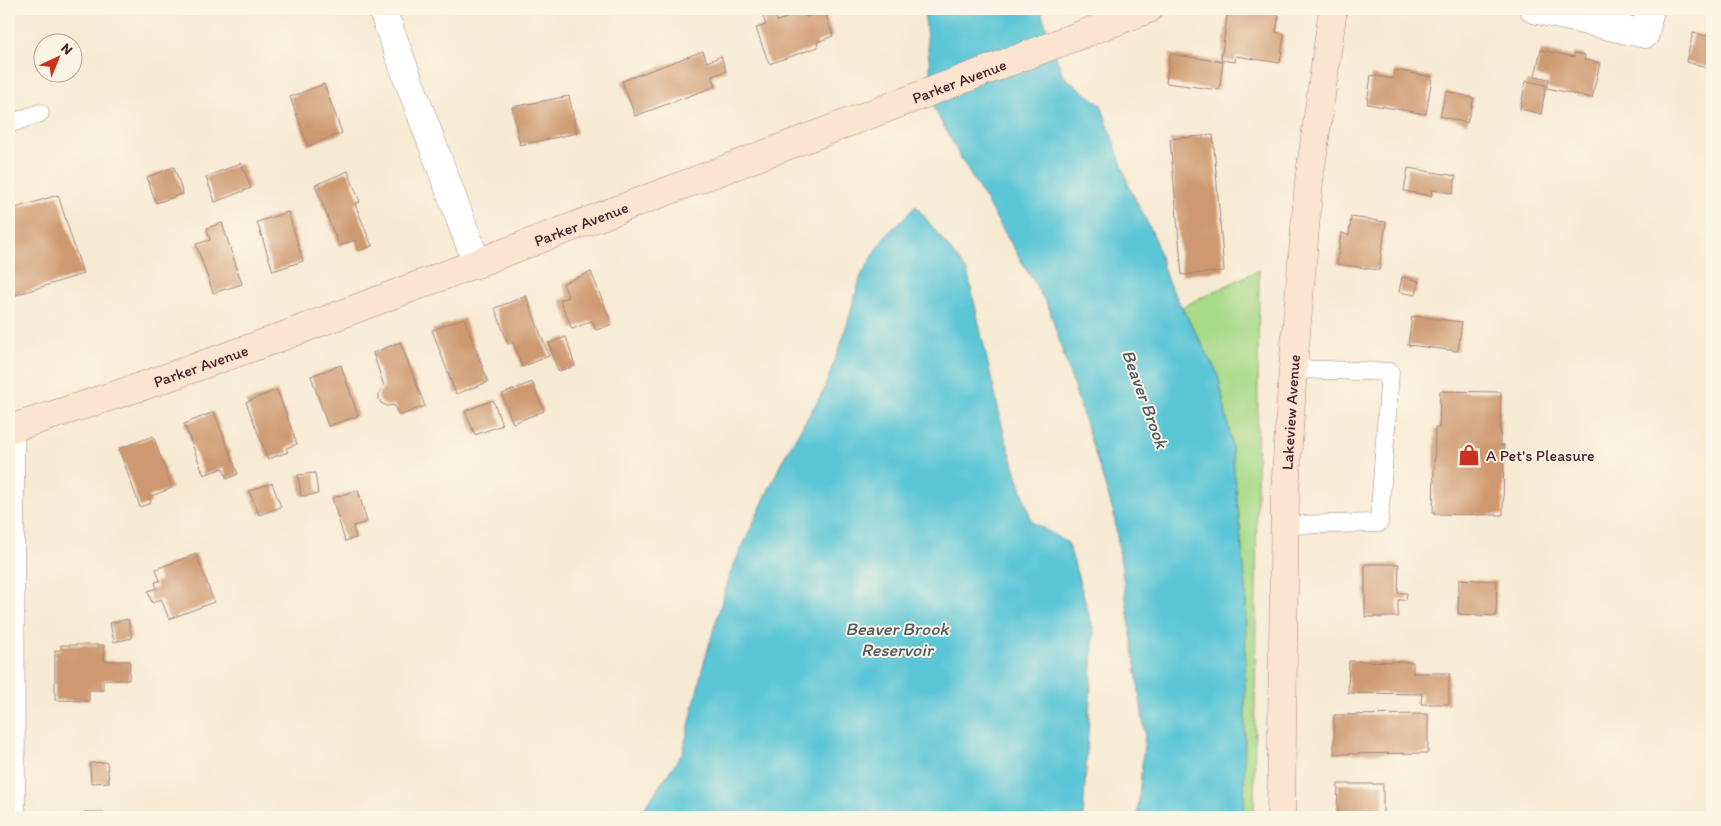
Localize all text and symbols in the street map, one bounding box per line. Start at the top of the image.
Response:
north arrow [32,32,82,82]
text: N [57,40,76,58]
street label: Parker Avenue [909,54,1009,107]
street label: Parker Avenue [531,197,631,250]
street label: Parker Avenue [151,340,251,391]
water label: Beaver Brook [1117,347,1174,453]
street label: Lakeview Avenue [1277,353,1304,471]
shop icon: A Pet's Pleasure [1456,442,1482,468]
place label: A Pet's Pleasure [1486,446,1595,465]
water label: Beaver Brook Reservoir [845,618,950,661]

